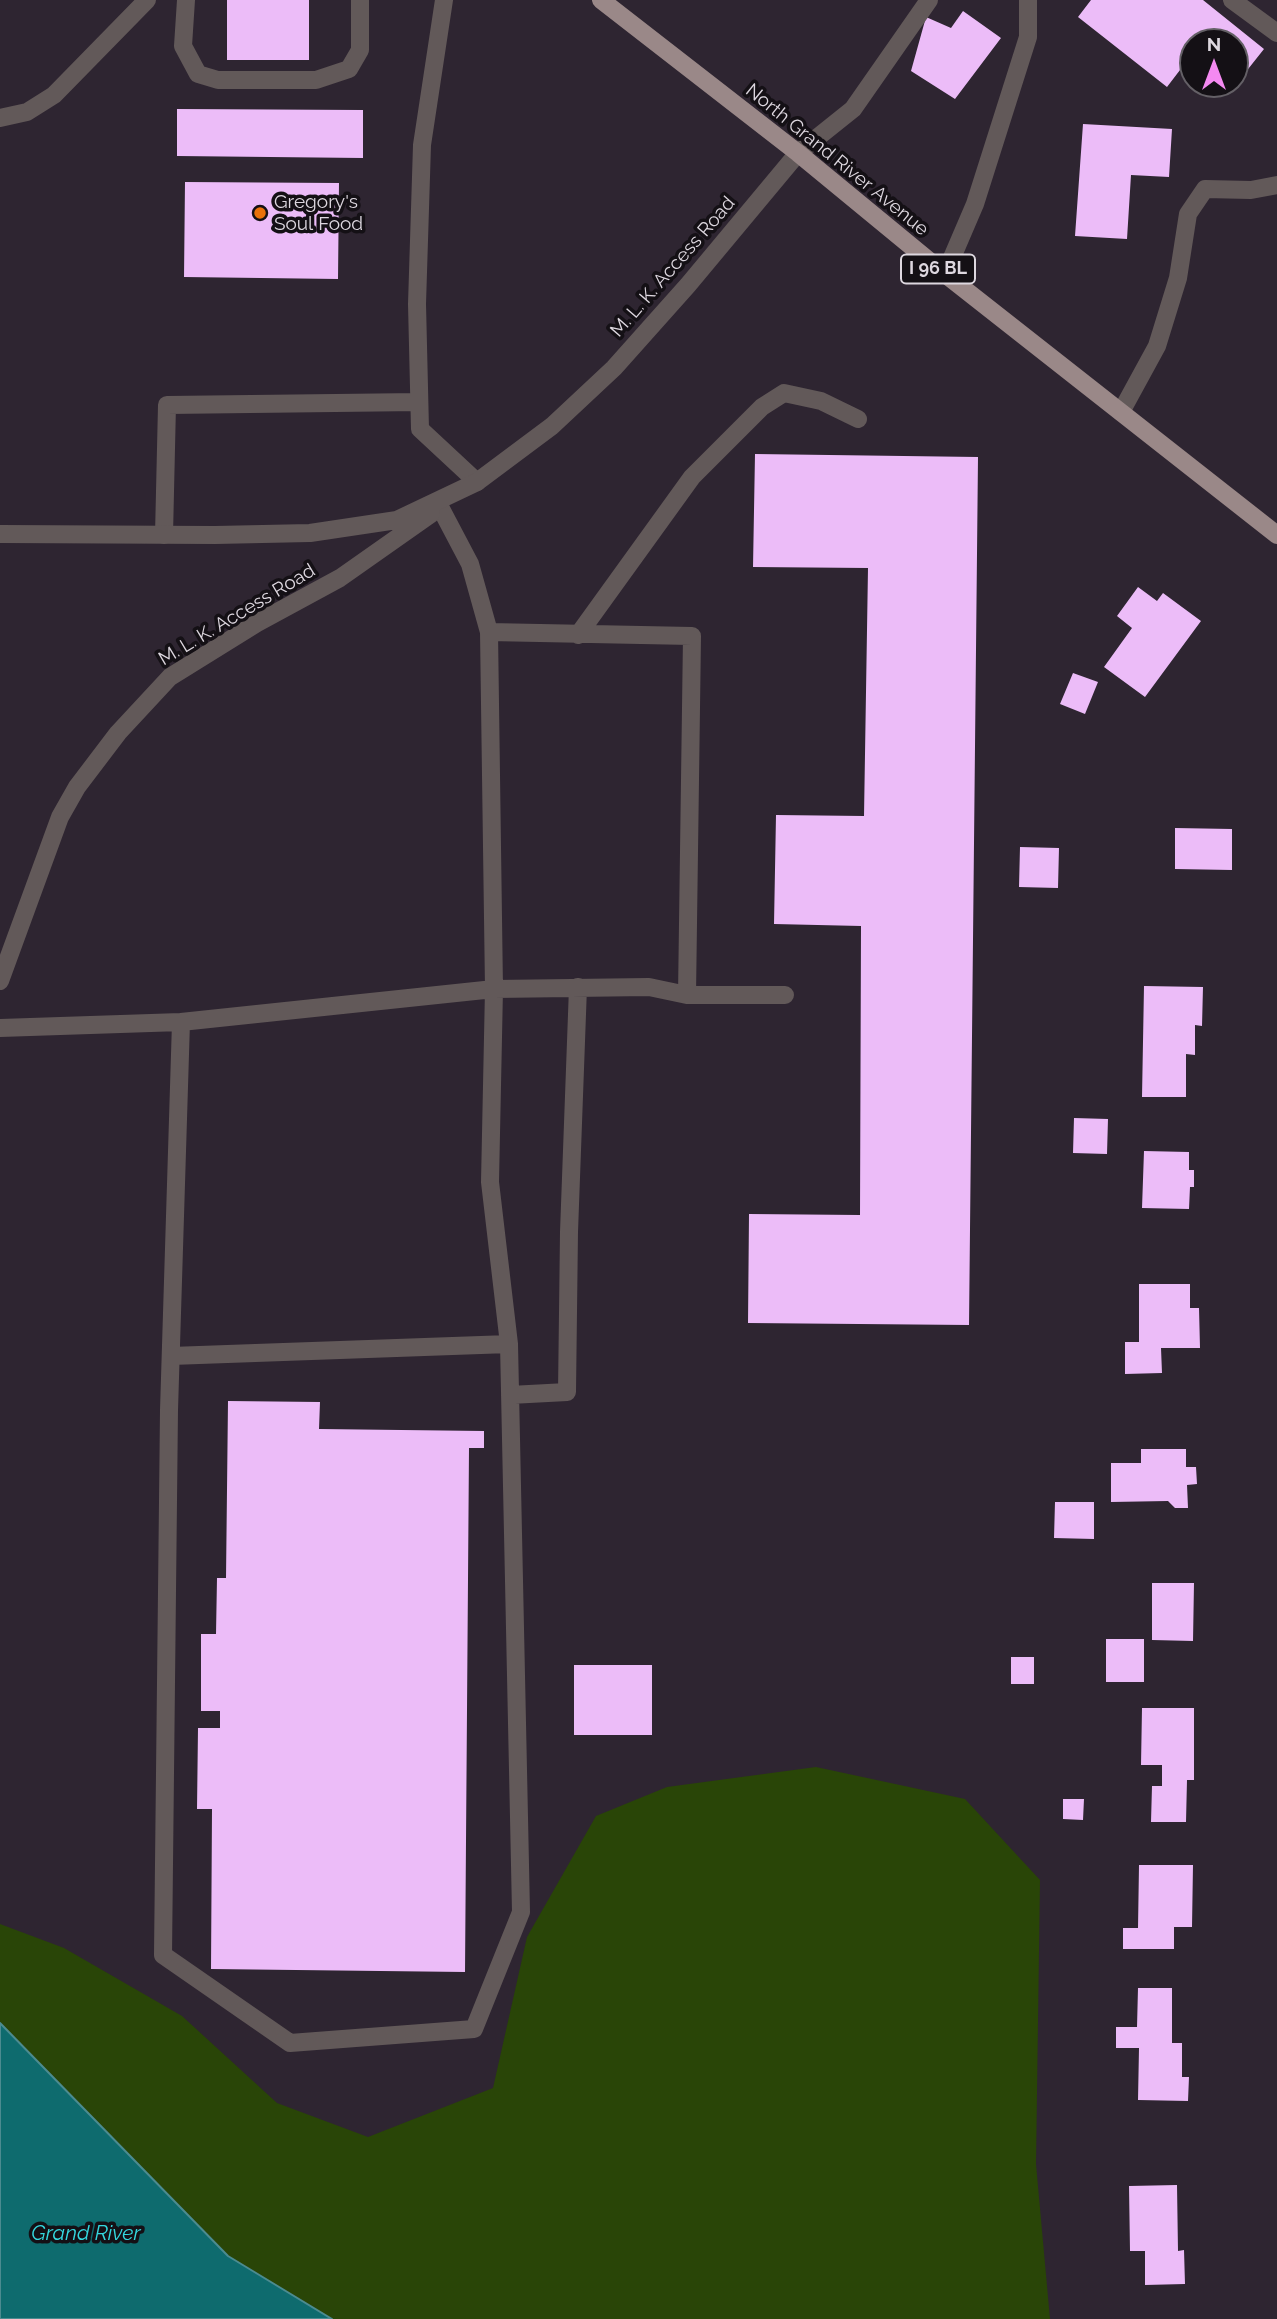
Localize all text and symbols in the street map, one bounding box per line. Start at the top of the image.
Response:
north arrow [1179,28,1249,98]
text: N [1207,33,1221,55]
street label: North Grand River Avenue [741,79,933,241]
place label: Gregory's Soul Food [274,191,363,235]
street label: M. L. K. Access Road [606,192,740,342]
marker: Gregory's Soul Food [252,205,268,221]
road number: I 96 BL [901,255,975,284]
street label: M. L. K. Access Road [155,559,319,671]
water label: Grand River [31,2221,141,2247]

